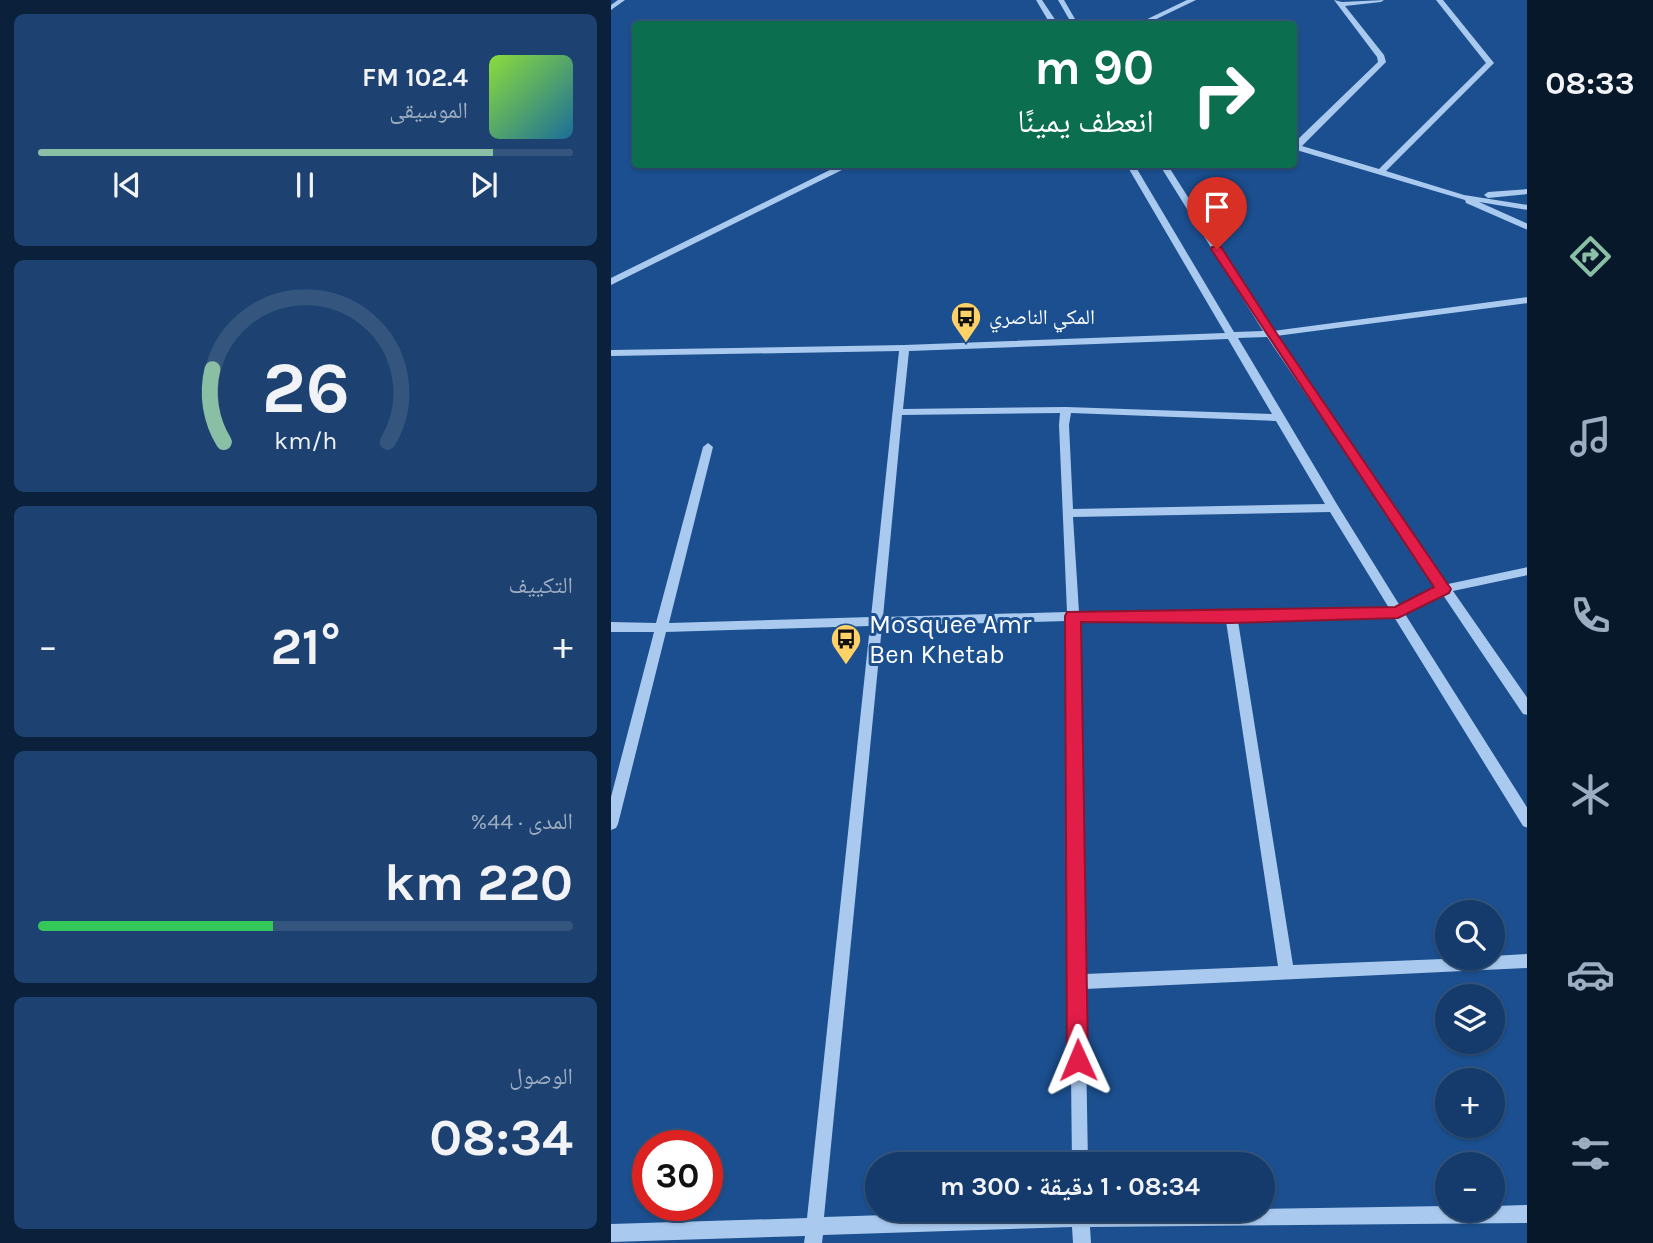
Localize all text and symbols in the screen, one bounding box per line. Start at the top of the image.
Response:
text: 90 m [1034,39,1154,96]
icon: right [1178,49,1269,140]
text: 102.4 FM [362,62,468,93]
text: 08:33 [1545,65,1635,102]
text: الموسيقى [389,97,468,124]
text: انعطف يمينًا [1017,103,1154,140]
icon: previous [108,166,146,204]
icon: pause [286,166,324,204]
icon: next [465,166,503,204]
pin [1187,177,1247,249]
icon: arrive [1198,188,1236,226]
icon: directions [1566,232,1615,281]
bus stop icon: المكي الناصري [949,300,983,344]
place label: المكي الناصري [989,305,1095,333]
text: 26 [261,345,350,430]
icon: music [1566,412,1615,461]
text: km/h [274,425,337,454]
text: التكييف [508,572,573,599]
icon: phone [1566,591,1615,640]
place label: Mosquee Amr Ben Khetab [869,609,1032,670]
text: 21° [270,616,341,677]
bus stop icon: Mosquee Amr Ben Khetab [829,622,863,666]
text: − [38,624,58,669]
text: + [553,624,573,669]
icon: climate [1566,770,1615,819]
text: المدى · 44% [471,808,573,835]
text: 220 km [384,852,573,913]
map controls [1435,900,1505,1222]
button: search [1435,900,1505,970]
icon: car [1566,950,1615,999]
button: layers [1435,984,1505,1054]
position arrow [1041,1023,1115,1097]
text: الوصول [509,1063,573,1090]
button: + [1435,1068,1505,1138]
text: 08:34 [429,1107,573,1168]
icon: filters [1566,1129,1615,1178]
speed limit sign: 30 [632,1130,723,1221]
button: − [1435,1152,1505,1222]
text: 08:34 · 1 دقيقة · 300 m [940,1171,1200,1202]

